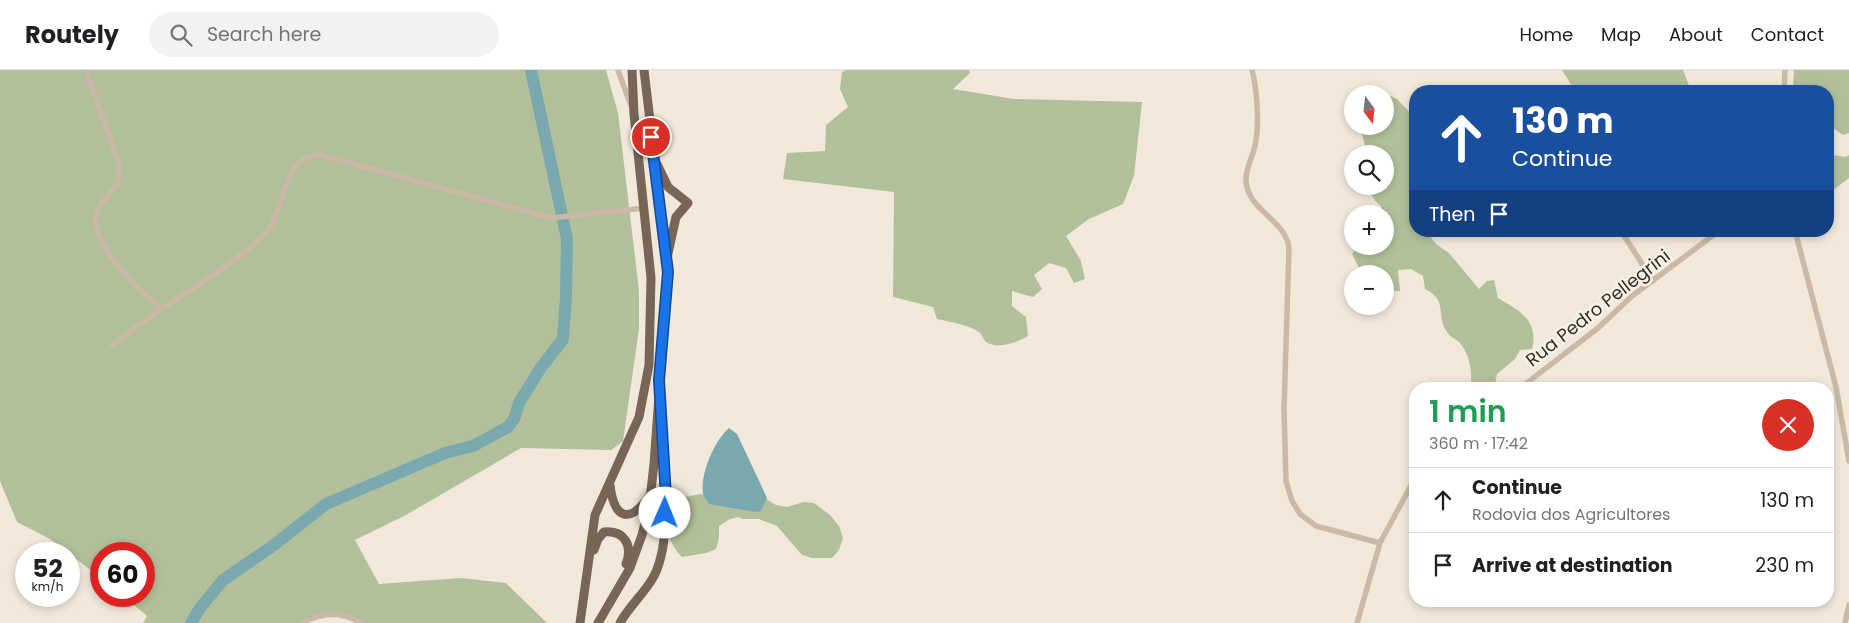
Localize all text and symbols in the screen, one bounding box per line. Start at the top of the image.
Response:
search box [149,12,499,57]
text: Routely [25,18,119,51]
icon: search [167,21,195,49]
text: Search here [207,21,321,48]
text: Home [1519,22,1573,47]
text: Map [1601,22,1641,47]
text: About [1669,22,1723,47]
text: Contact [1751,22,1824,47]
north arrow [1344,85,1394,135]
map controls [1344,85,1394,315]
text: 130 m [1512,96,1614,145]
icon: ahead [1429,105,1494,170]
pin [630,116,672,158]
icon: arrive [637,123,665,151]
text: Continue [1512,143,1612,174]
button: search [1344,145,1394,195]
icon: arrive [1485,200,1513,228]
text: Then [1429,201,1475,228]
button: + [1344,205,1394,255]
street label: Rua Pedro Pellegrini [1520,243,1675,372]
button: − [1344,265,1394,315]
text: 1 min [1429,390,1507,433]
button: close [1762,399,1814,451]
text: 360 m · 17:42 [1429,432,1528,455]
text: Continue [1472,474,1562,501]
position arrow [638,486,690,538]
icon: ahead [1429,486,1457,514]
text: 130 m [1760,487,1814,514]
text: Rodovia dos Agricultores [1472,503,1670,526]
speed limit sign: 60 [90,542,155,607]
text: 52 [32,551,63,586]
icon: arrive [1429,551,1457,579]
text: Arrive at destination [1472,552,1673,579]
text: 230 m [1755,552,1814,579]
text: km/h [32,578,63,595]

